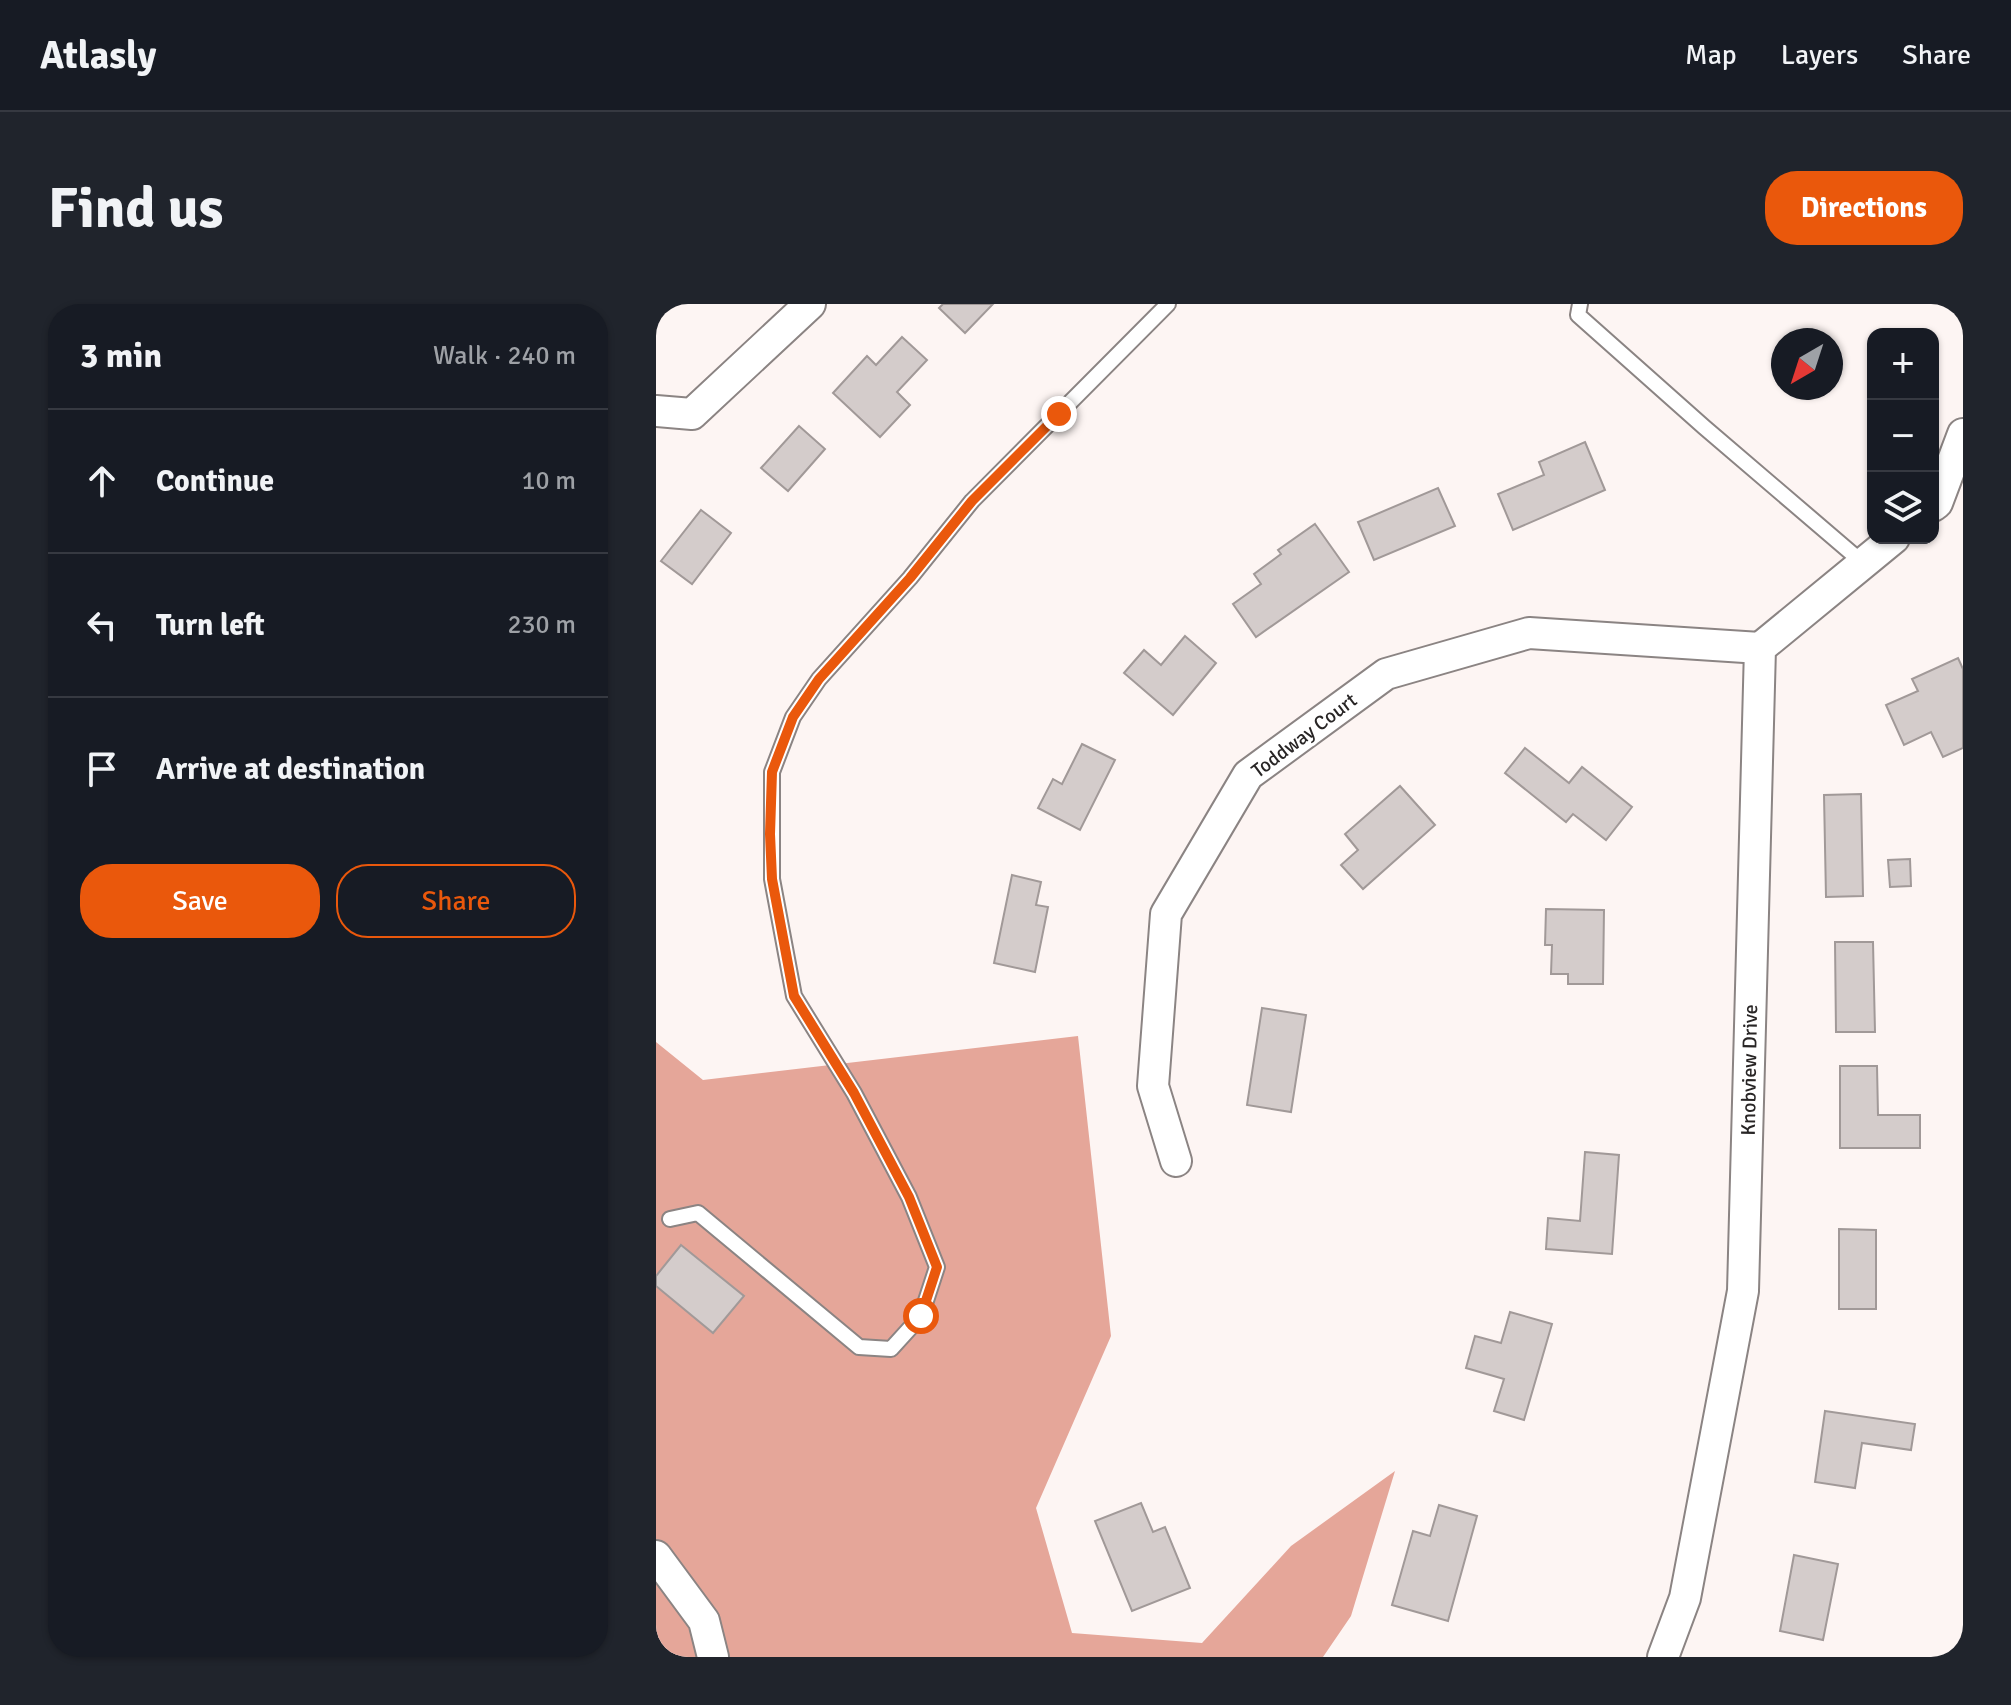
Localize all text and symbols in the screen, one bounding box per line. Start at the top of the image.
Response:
text: Atlasly [40,32,156,79]
text: Map [1685,38,1737,72]
text: Layers [1781,38,1858,72]
text: Share [1902,38,1971,72]
button: Directions [1765,171,1963,245]
text: Find us [48,174,223,243]
north arrow [1771,328,1843,400]
map controls [1867,328,1939,544]
button: + [1867,328,1939,400]
text: 3 min [80,335,162,377]
text: Walk · 240 m [433,340,576,372]
route end [1041,396,1077,432]
button: − [1867,400,1939,472]
icon: ahead [80,459,124,503]
text: Continue [156,463,274,500]
text: 10 m [521,465,576,497]
button: layers [1867,472,1939,544]
icon: left [80,603,124,647]
text: Turn left [156,607,265,644]
text: 230 m [507,609,576,641]
street label: Toddway Court [1247,688,1362,783]
icon: arrive [80,747,124,791]
text: Arrive at destination [156,751,425,788]
button: Save [80,864,320,938]
button: Share [336,864,576,938]
street label: Knobview Drive [1736,1004,1763,1136]
route start [903,1298,939,1334]

